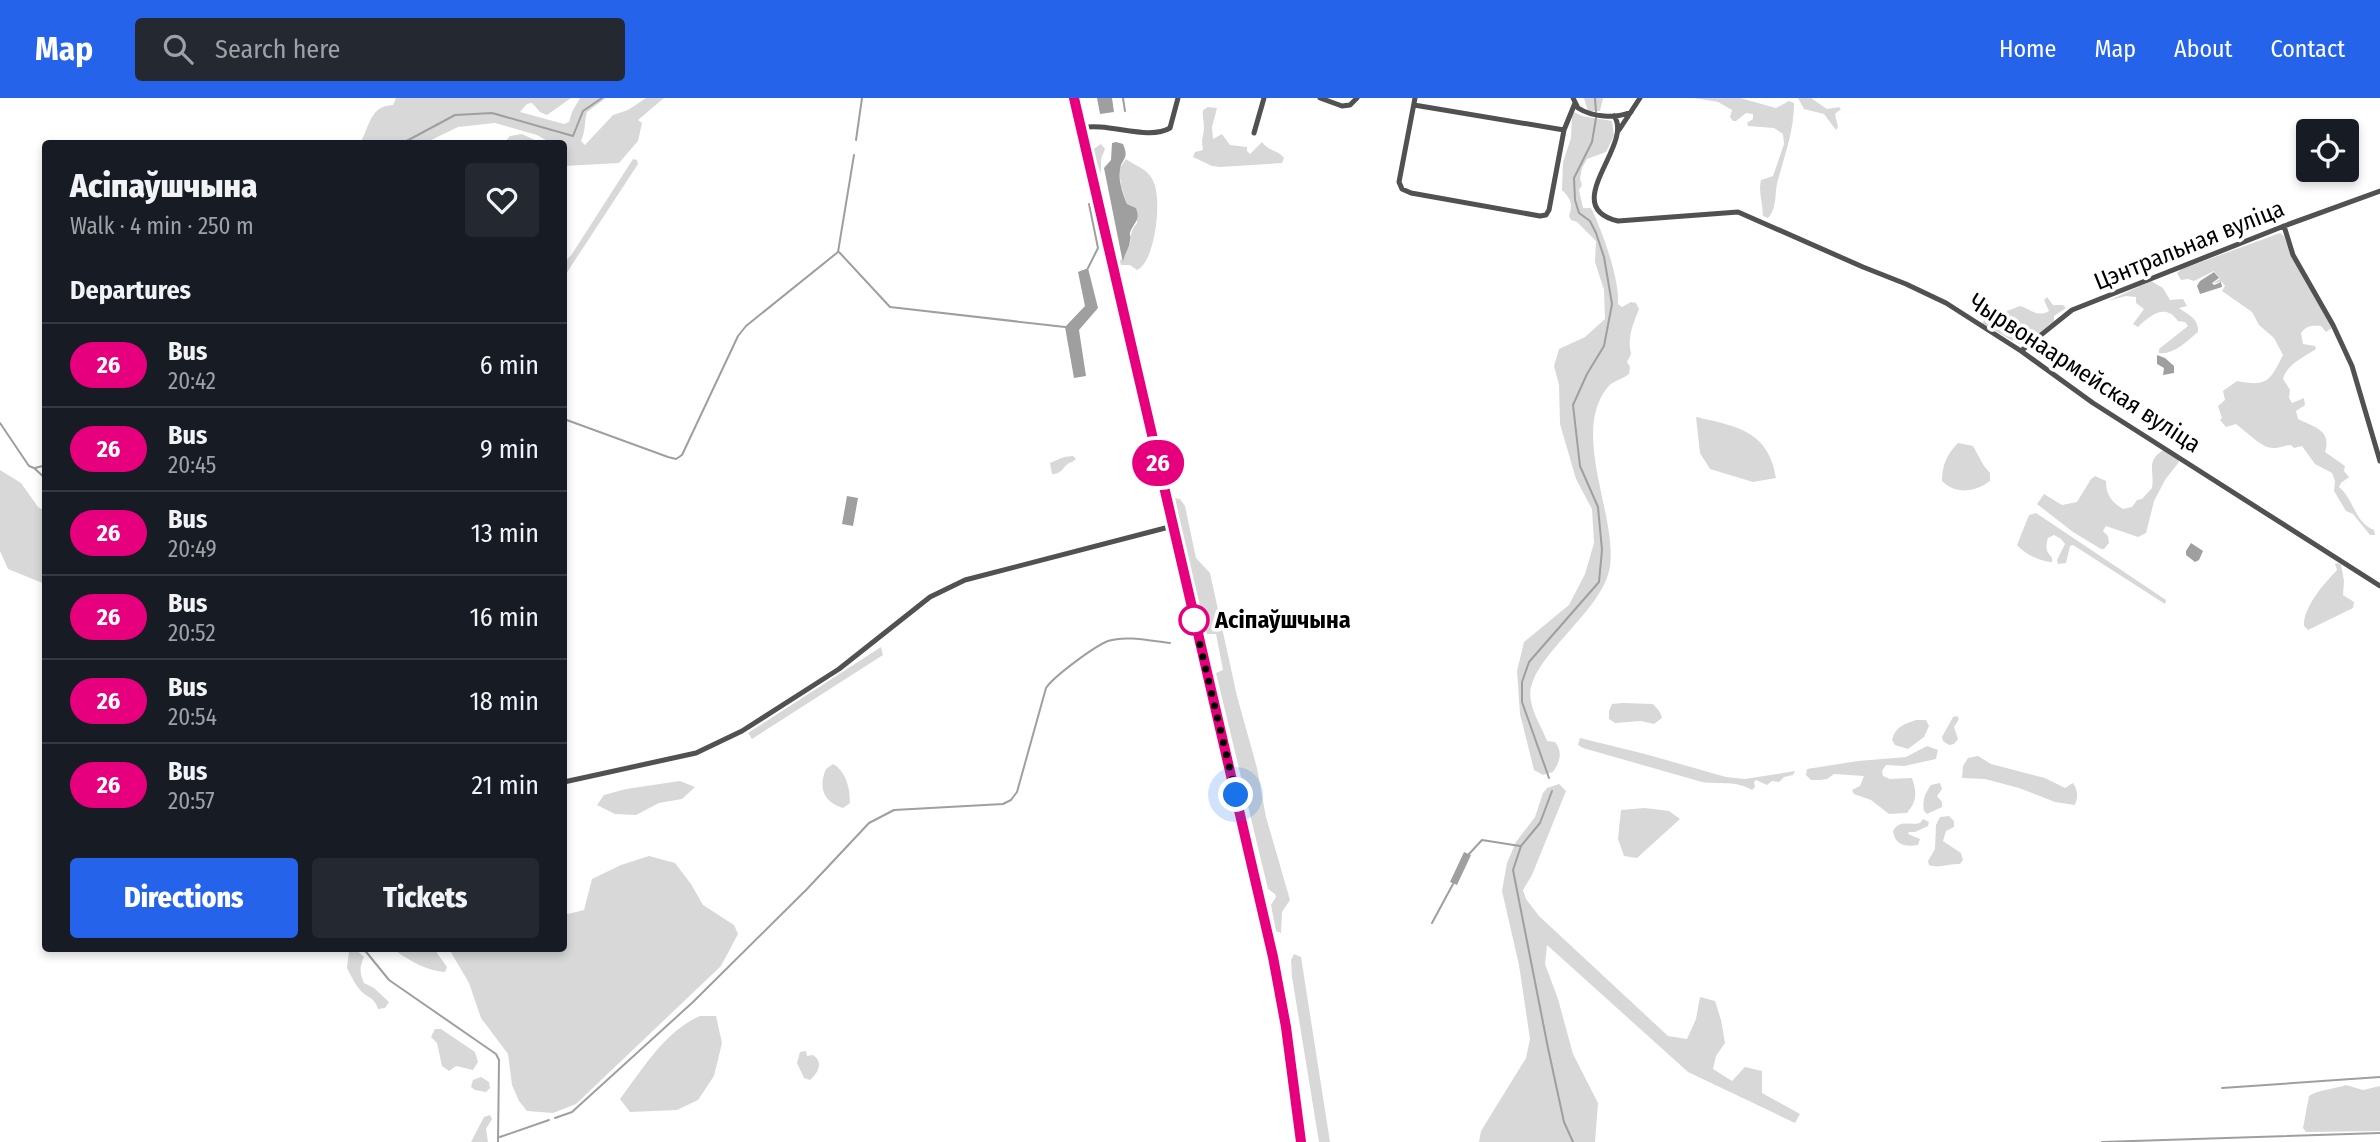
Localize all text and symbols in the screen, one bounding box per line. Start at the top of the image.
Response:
search box [135,18,625,81]
text: Map [35,29,93,69]
icon: search [159,30,197,68]
text: Search here [215,34,340,65]
text: Home [1999,35,2056,63]
text: Map [2094,35,2136,63]
text: About [2174,35,2232,63]
text: Contact [2270,35,2345,63]
map controls [2296,119,2359,182]
button: locate [2296,119,2359,182]
button: heart [465,163,539,237]
text: Асіпаўшчына [70,166,257,206]
street label: Цэнтральная вуліца [2090,194,2288,296]
text: Walk · 4 min · 250 m [70,212,254,240]
text: Departures [70,275,191,306]
street label: Чырвонаармейская вуліца [1964,288,2206,458]
text: Bus [168,336,207,367]
text: 6 min [480,350,539,381]
text: 26 [97,351,120,379]
text: 20:42 [168,367,216,395]
text: Bus [168,420,207,451]
text: 9 min [480,434,539,465]
text: 26 [97,435,120,463]
line badge: 26 [1126,440,1190,486]
text: 26 [1146,449,1170,477]
text: 20:45 [168,451,216,479]
text: Bus [168,504,207,535]
text: 13 min [471,518,539,549]
text: 26 [97,519,120,547]
text: 20:49 [168,535,217,563]
text: Bus [168,588,207,619]
text: 16 min [470,602,539,633]
text: 26 [97,603,120,631]
marker: Асіпаўшчына [1179,605,1209,635]
place label: Асіпаўшчына [1214,606,1351,634]
text: 20:52 [168,619,216,647]
text: Bus [168,672,207,703]
text: 18 min [470,686,539,717]
text: 26 [97,687,120,715]
text: 20:54 [168,703,217,731]
text: Bus [168,756,207,787]
text: 21 min [472,770,539,801]
text: 26 [97,771,120,799]
your location [1218,777,1253,812]
text: 20:57 [168,787,214,815]
button: Directions [70,858,298,938]
button: Tickets [312,858,539,938]

